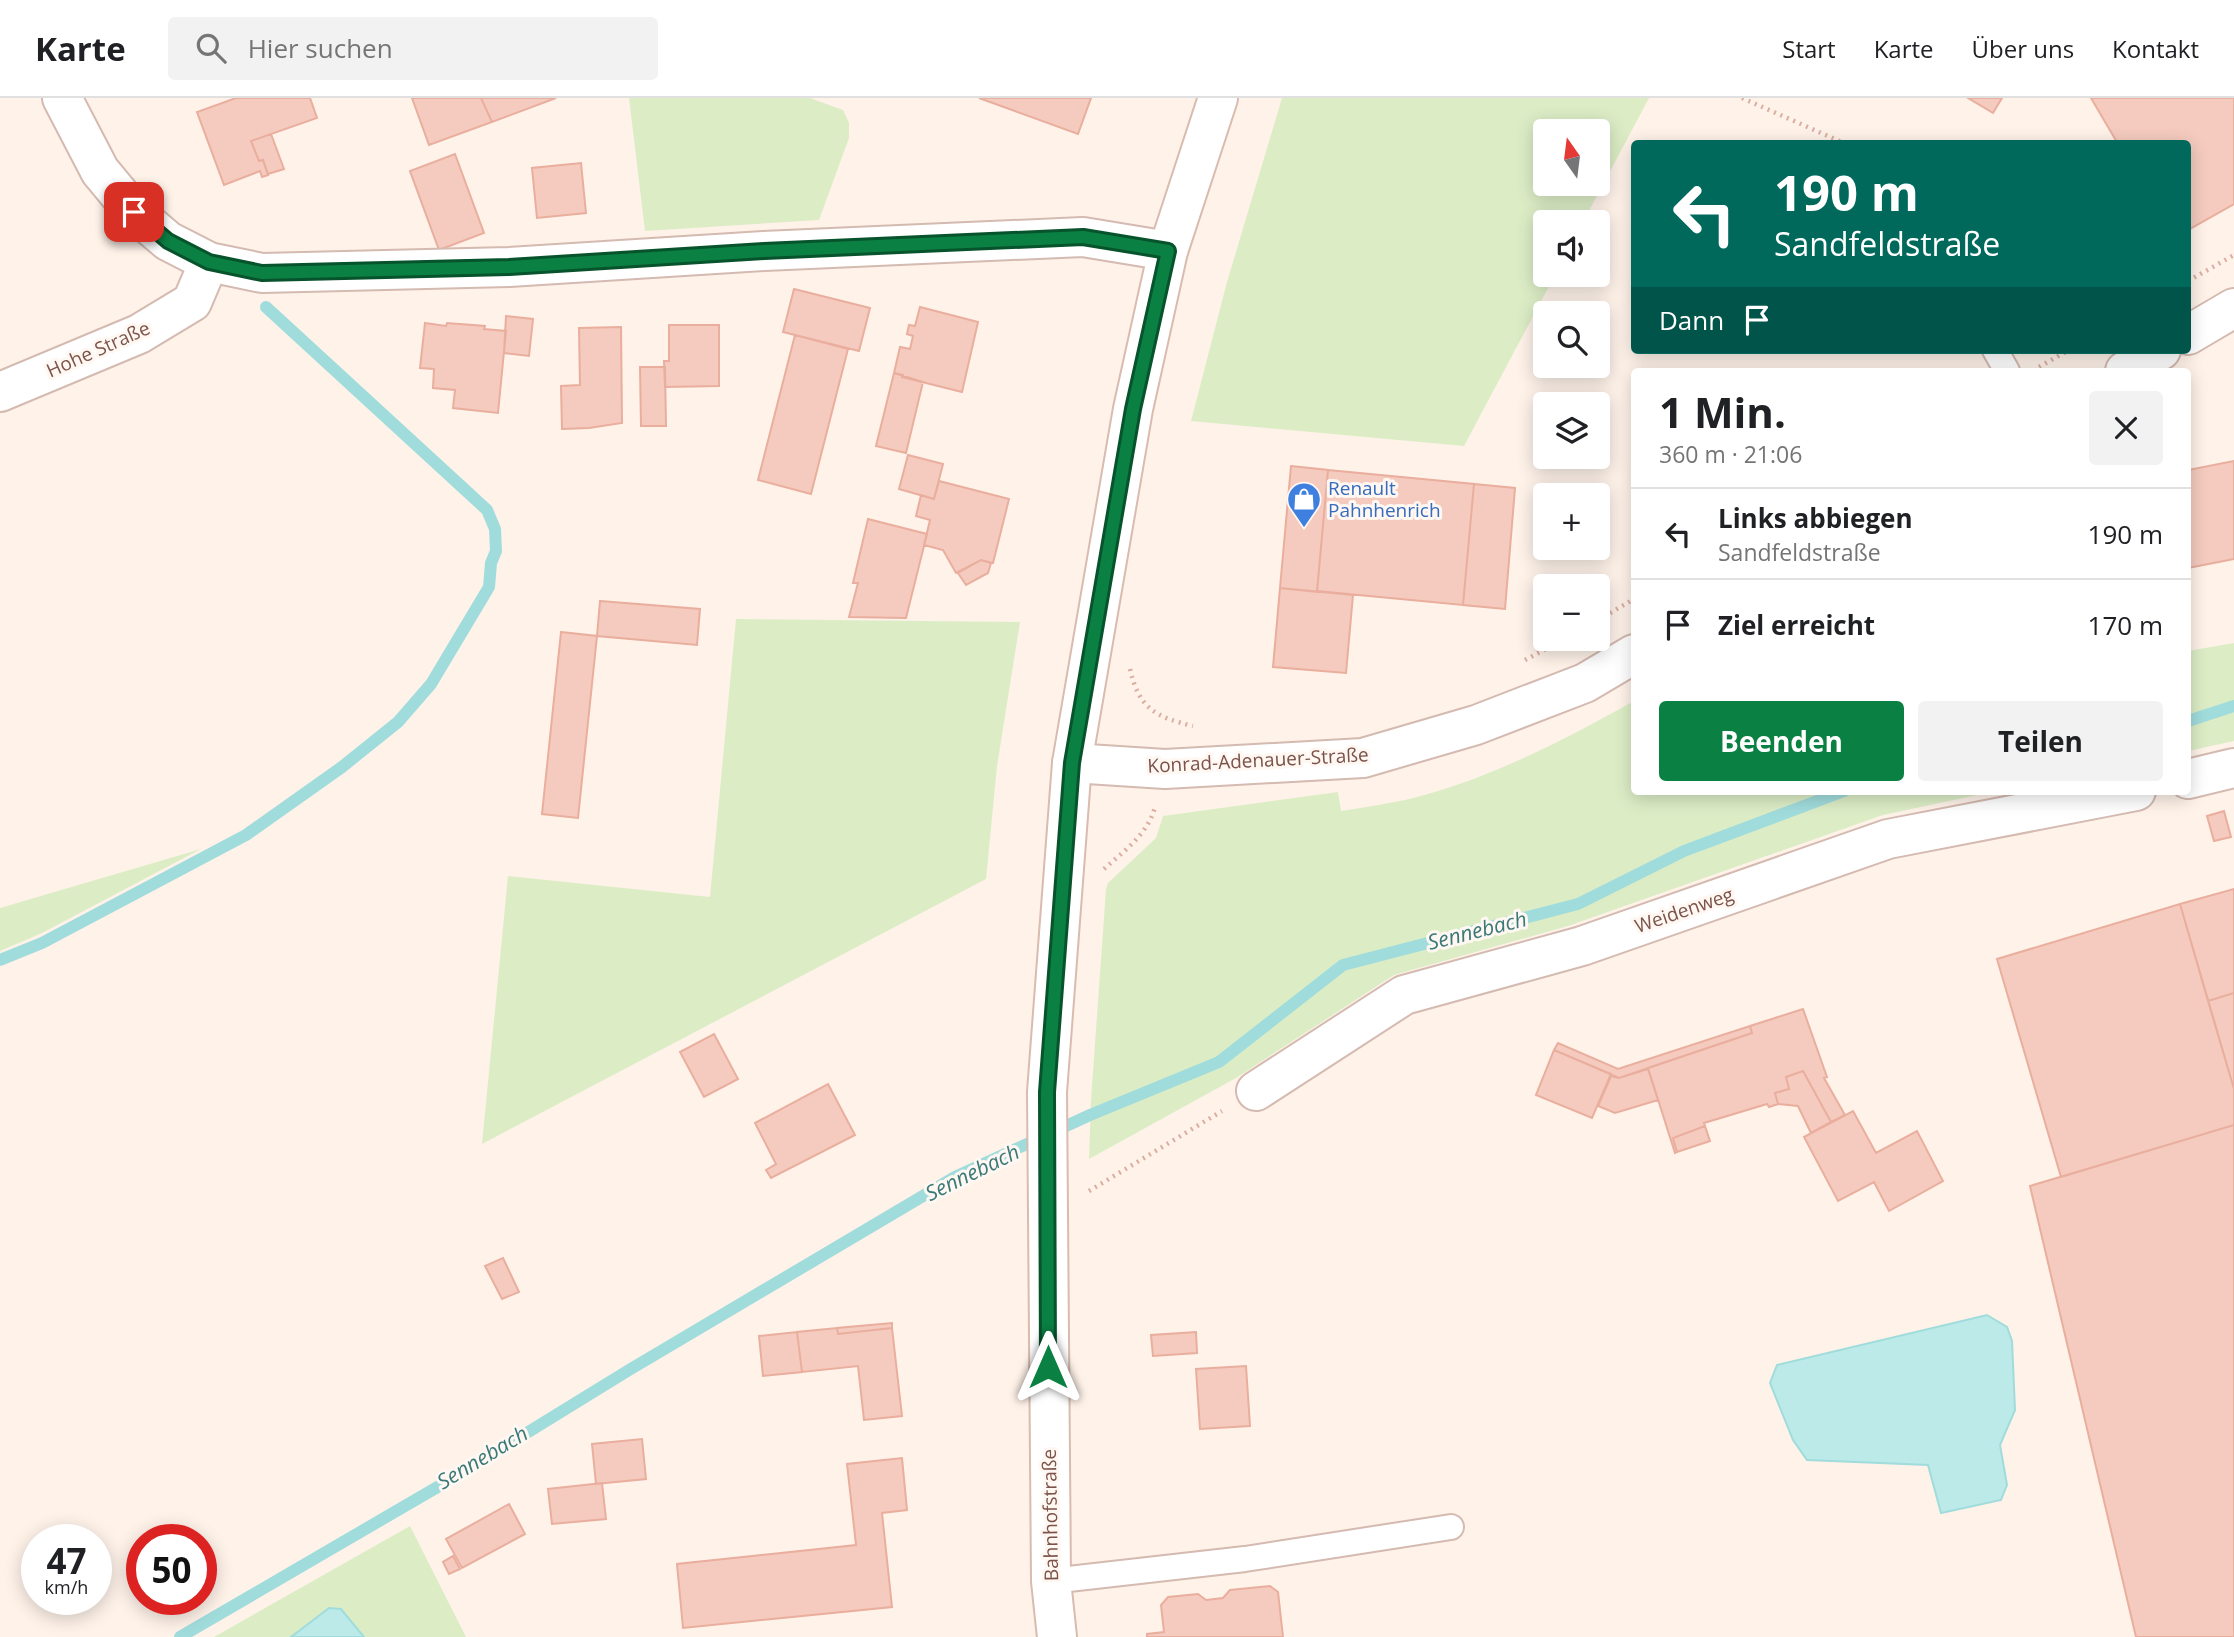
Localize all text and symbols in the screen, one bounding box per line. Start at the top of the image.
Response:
search box [168,17,658,80]
text: Karte [35,26,126,71]
icon: search [192,29,230,67]
text: Hier suchen [248,30,393,66]
text: Start [1782,32,1836,65]
text: Karte [1874,32,1934,65]
text: Über uns [1972,32,2074,65]
text: Kontakt [2112,32,2199,65]
north arrow [1533,119,1610,196]
map controls [1533,119,1610,651]
text: 190 m [1774,159,1919,225]
icon: left [1659,168,1750,259]
pin [104,182,164,242]
icon: arrive [115,193,153,231]
button: sound [1533,210,1610,287]
text: Sandfeldstraße [1774,222,2000,265]
button: search [1533,301,1610,378]
icon: arrive [1738,301,1776,339]
text: Dann [1659,302,1724,338]
street label: Hohe Straße [42,315,154,383]
text: 1 Min. [1659,383,1786,440]
button: close [2089,391,2163,465]
button: layers [1533,392,1610,469]
text: 360 m · 21:06 [1659,438,1802,470]
place label: Renault Pahnhenrich [1328,475,1441,523]
shop icon: Renault Pahnhenrich [1285,480,1323,529]
button: + [1533,483,1610,560]
text: Links abbiegen [1718,500,1913,536]
icon: left [1659,515,1697,553]
text: 190 m [2088,516,2163,552]
text: Sandfeldstraße [1718,536,1881,568]
button: − [1533,574,1610,651]
icon: arrive [1659,606,1697,644]
text: Ziel erreicht [1718,607,1875,643]
text: 170 m [2088,607,2163,643]
button: Beenden [1659,701,1904,781]
button: Teilen [1918,701,2163,781]
street label: Konrad-Adenauer-Straße [1147,741,1369,779]
street label: Weidenweg [1631,881,1737,939]
water label: Sennebach [1424,904,1530,956]
water label: Sennebach [920,1137,1024,1207]
position arrow [1011,1330,1085,1404]
water label: Sennebach [431,1419,533,1495]
street label: Bahnhofstraße [1036,1449,1064,1581]
speed limit sign: 50 [126,1524,217,1615]
text: 47 [46,1537,87,1584]
text: km/h [45,1575,88,1599]

